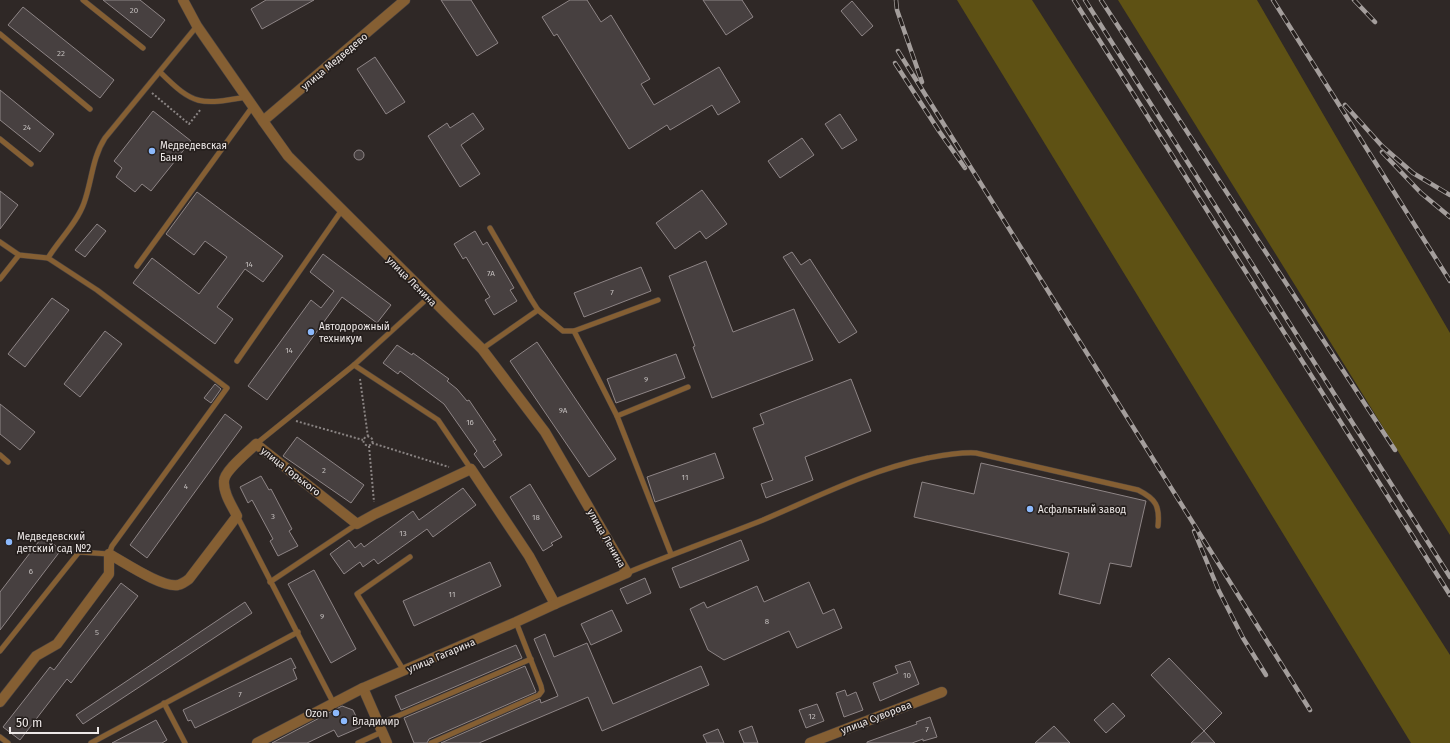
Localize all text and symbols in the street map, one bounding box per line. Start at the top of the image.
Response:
house number: 20 [130,6,139,15]
street label: улица Медведево [299,31,370,93]
house number: 22 [57,49,65,58]
house number: 24 [23,123,32,132]
place label: Медведевская Баня [160,140,227,164]
marker: Медведевская Баня [147,146,157,156]
street label: улица Ленина [384,254,439,309]
house number: 14 [245,260,254,269]
house number: 7А [487,269,495,278]
house number: 7 [610,288,614,297]
place label: Автодорожный техникум [319,321,390,345]
marker: Автодорожный техникум [306,327,316,337]
house number: 14 [285,346,294,355]
house number: 9 [644,375,648,384]
house number: 9А [559,406,568,415]
house number: 16 [466,418,474,427]
street label: улица Горького [258,445,323,499]
house number: 2 [322,466,326,475]
house number: 11 [682,473,688,482]
house number: 4 [184,482,189,491]
marker: Асфальтный завод [1025,504,1035,514]
place label: Асфальтный завод [1038,504,1127,516]
street label: улица Ленина [584,507,628,570]
house number: 3 [271,512,275,521]
house number: 18 [532,513,541,522]
house number: 13 [399,529,407,538]
place label: Медведевский детский сад №2 [17,531,91,555]
marker: Медведевский детский сад №2 [4,537,14,547]
house number: 6 [29,567,33,576]
house number: 11 [449,590,455,599]
house number: 9 [320,612,324,621]
house number: 8 [765,617,770,626]
house number: 5 [95,628,99,637]
street label: улица Гагарина [406,636,477,676]
house number: 10 [903,671,911,680]
house number: 7 [238,690,242,699]
street label: улица Суворова [839,699,913,737]
place label: Ozon [305,708,328,720]
marker: Ozon [331,708,341,718]
scale bar [10,709,98,735]
house number: 12 [808,712,816,721]
text: 50 m [16,716,42,730]
marker: Владимир [339,716,349,726]
place label: Владимир [352,716,400,728]
house number: 7 [925,725,929,734]

